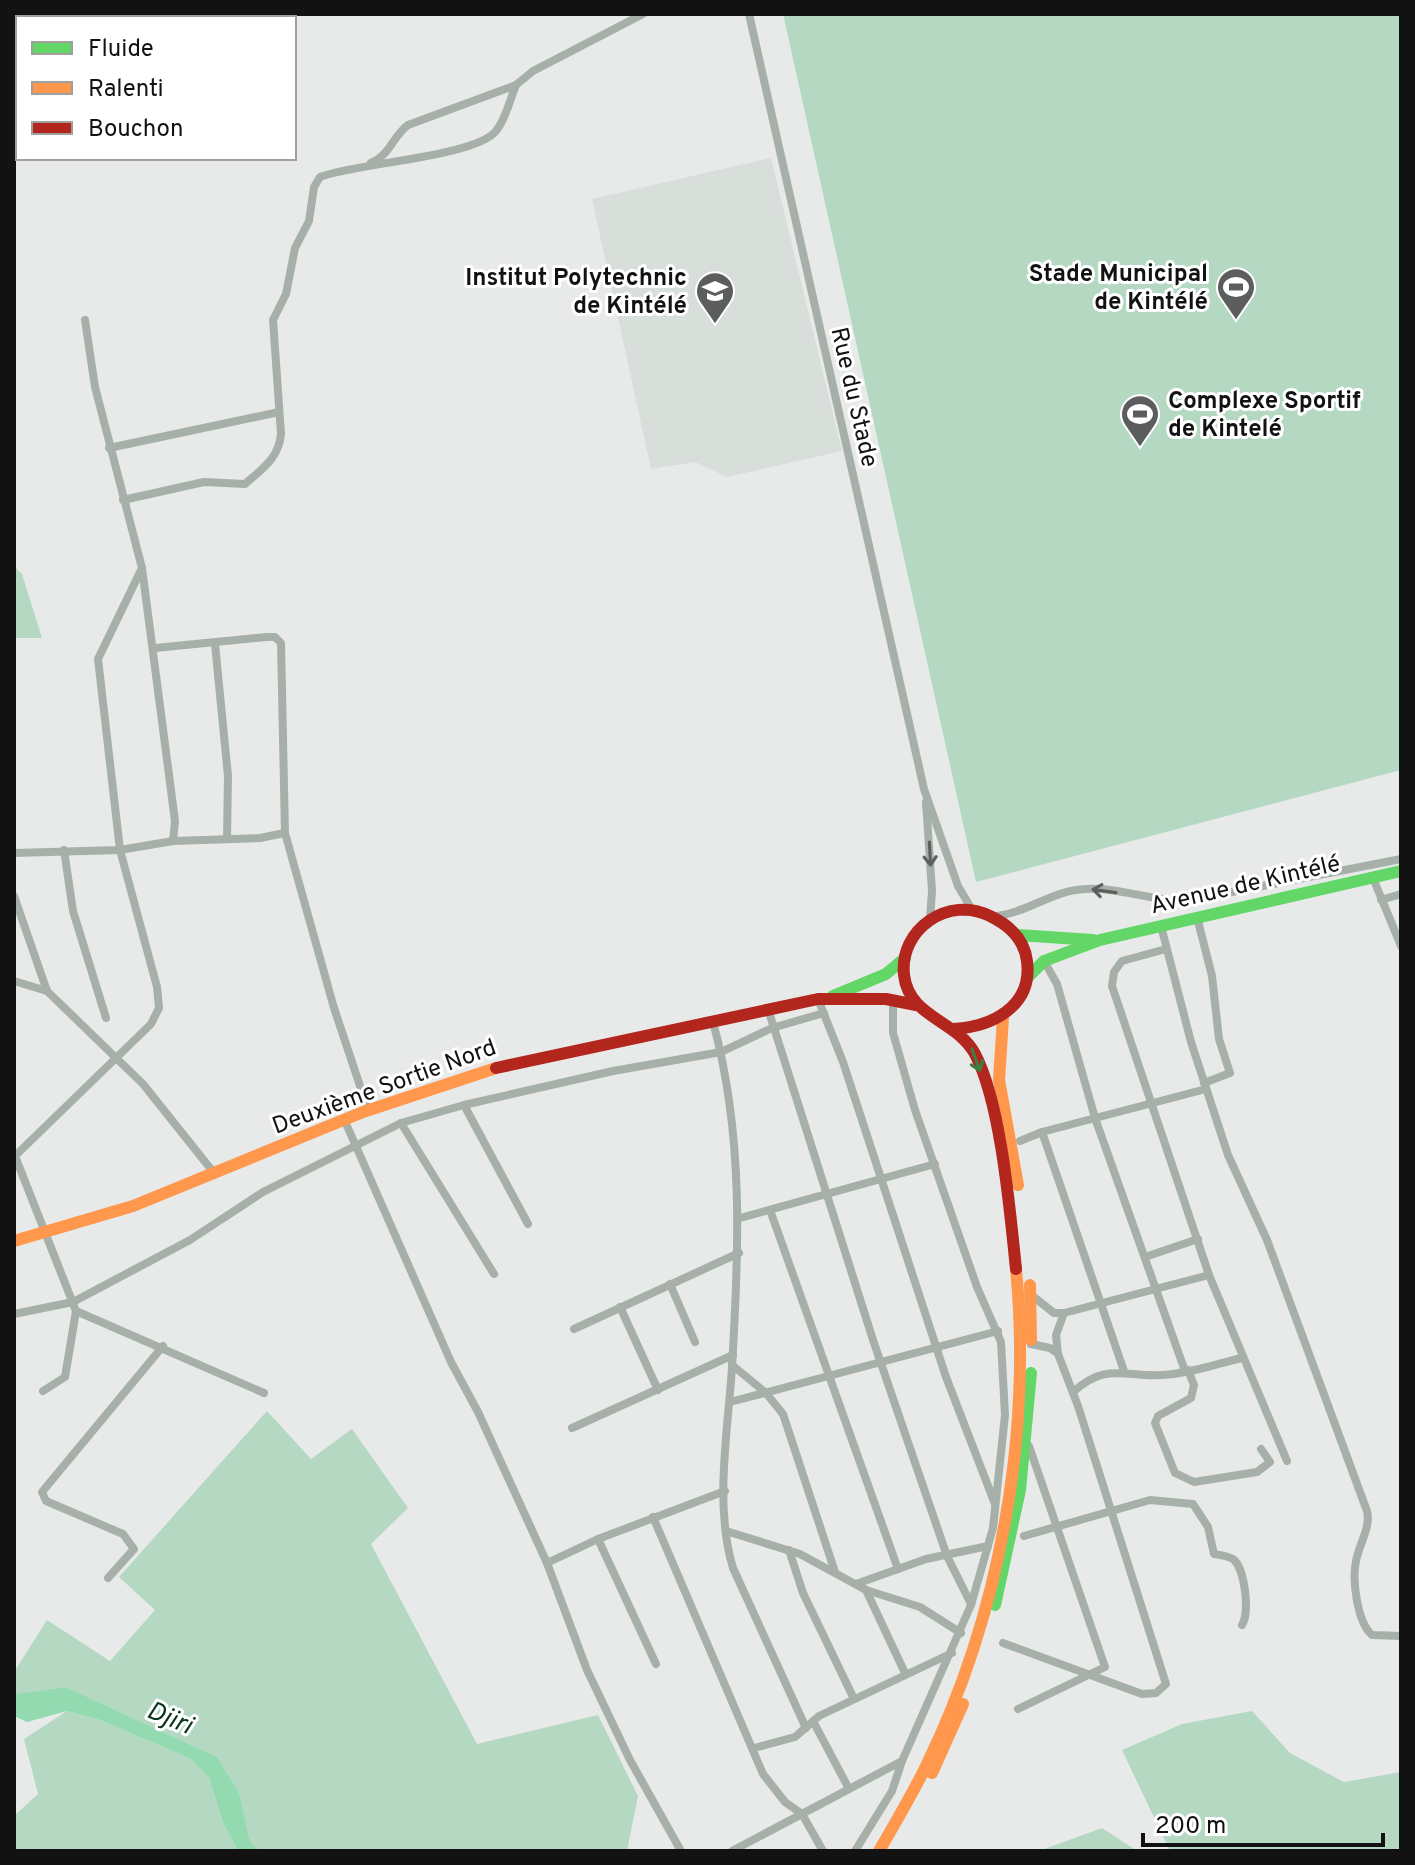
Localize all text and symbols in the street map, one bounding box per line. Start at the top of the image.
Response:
legend [16,16,296,160]
text: Fluide [88,35,154,65]
text: Ralenti [88,75,164,105]
text: Bouchon [88,115,183,145]
place label: Stade Municipal de Kintélé [1029,260,1208,318]
place label: Institut Polytechnic de Kintélé [465,264,687,322]
sports icon: Stade Municipal de Kintélé [1215,266,1257,321]
school or university icon: Institut Polytechnic de Kintélé [694,270,736,325]
street label: Rue du Stade [822,325,884,470]
place label: Complexe Sportif de Kintelé [1168,387,1361,445]
sports icon: Complexe Sportif de Kintelé [1119,393,1161,448]
one-way arrow [923,840,938,867]
street label: Avenue de Kintélé [1148,850,1343,922]
one-way arrow [1091,883,1118,898]
street label: Deuxième Sortie Nord [269,1033,501,1142]
one-way arrow [970,1047,984,1072]
water label: Djiri [141,1695,198,1744]
scale bar [1143,1797,1383,1847]
text: 200 m [1155,1812,1226,1842]

